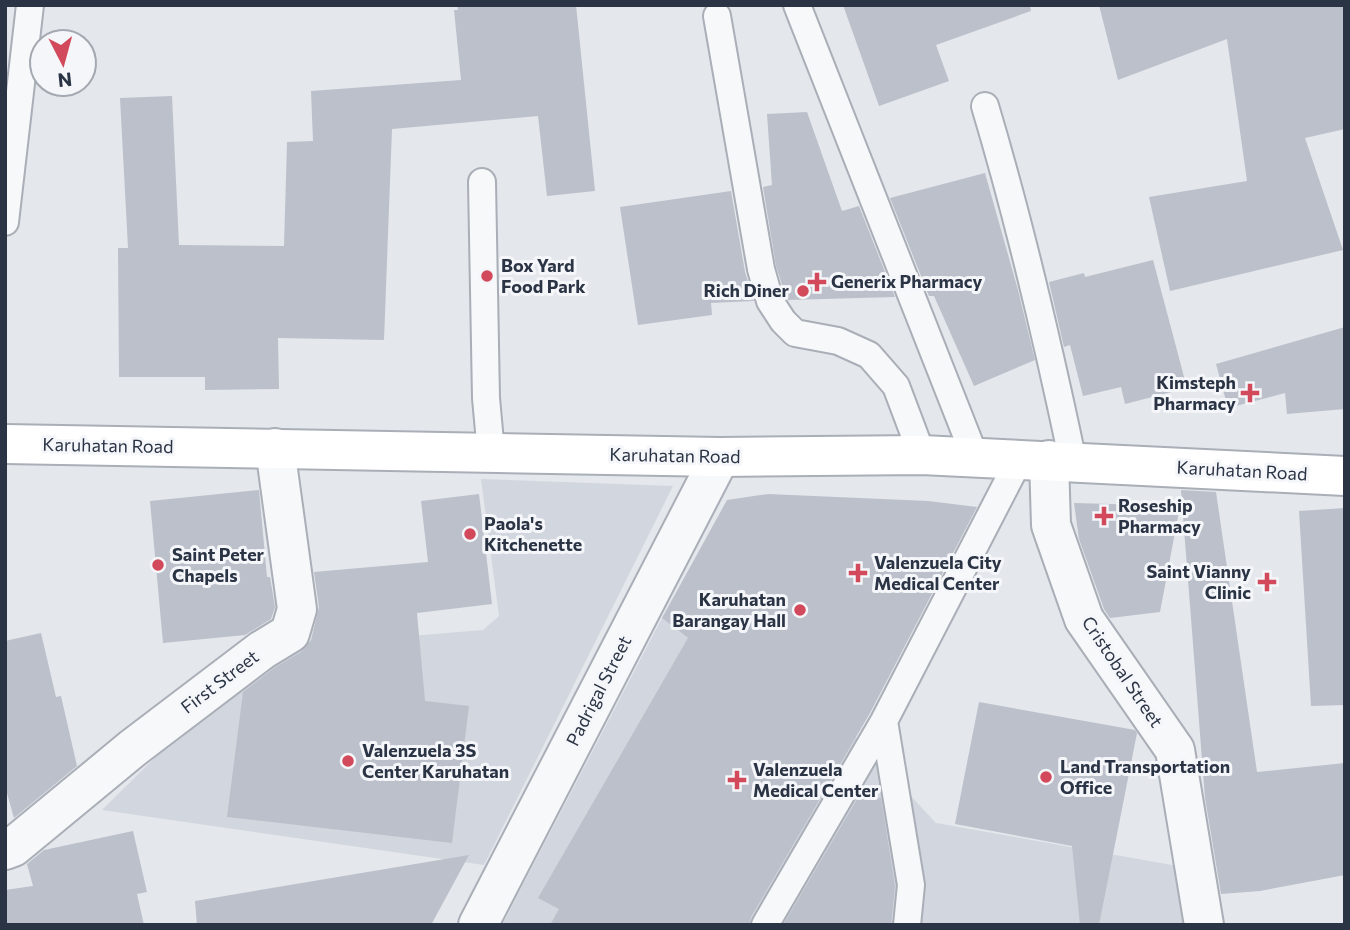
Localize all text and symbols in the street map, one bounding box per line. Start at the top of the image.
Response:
north arrow [28,28,98,98]
text: N [57,68,73,93]
place label: Box Yard Food Park [501,254,586,297]
marker: Box Yard Food Park [479,268,495,284]
place label: Generix Pharmacy [831,270,982,292]
marker: Generix Pharmacy [809,274,825,290]
place label: Rich Diner [703,279,790,301]
marker: Rich Diner [795,283,811,299]
place label: Kimsteph Pharmacy [1153,371,1236,414]
marker: Kimsteph Pharmacy [1242,385,1258,401]
street label: Karuhatan Road [42,433,174,457]
street label: Karuhatan Road [609,443,741,467]
street label: Karuhatan Road [1176,456,1308,484]
place label: Roseship Pharmacy [1118,494,1201,537]
marker: Roseship Pharmacy [1096,508,1112,524]
place label: Paola's Kitchenette [484,512,582,555]
marker: Paola's Kitchenette [462,526,478,542]
place label: Saint Peter Chapels [172,543,265,586]
place label: Valenzuela City Medical Center [874,551,1002,594]
marker: Saint Peter Chapels [150,557,166,573]
place label: Saint Vianny Clinic [1146,560,1251,603]
marker: Valenzuela City Medical Center [848,563,868,583]
marker: Saint Vianny Clinic [1257,572,1277,592]
place label: Karuhatan Barangay Hall [672,588,786,631]
marker: Karuhatan Barangay Hall [792,602,808,618]
street label: Cristobal Street [1078,612,1168,731]
street label: Padrigal Street [561,632,635,749]
street label: First Street [176,645,263,718]
place label: Valenzuela 3S Center Karuhatan [362,739,509,782]
marker: Valenzuela 3S Center Karuhatan [340,753,356,769]
place label: Land Transportation Office [1060,755,1230,798]
place label: Valenzuela Medical Center [753,758,879,801]
marker: Land Transportation Office [1038,769,1054,785]
marker: Valenzuela Medical Center [727,770,747,790]

